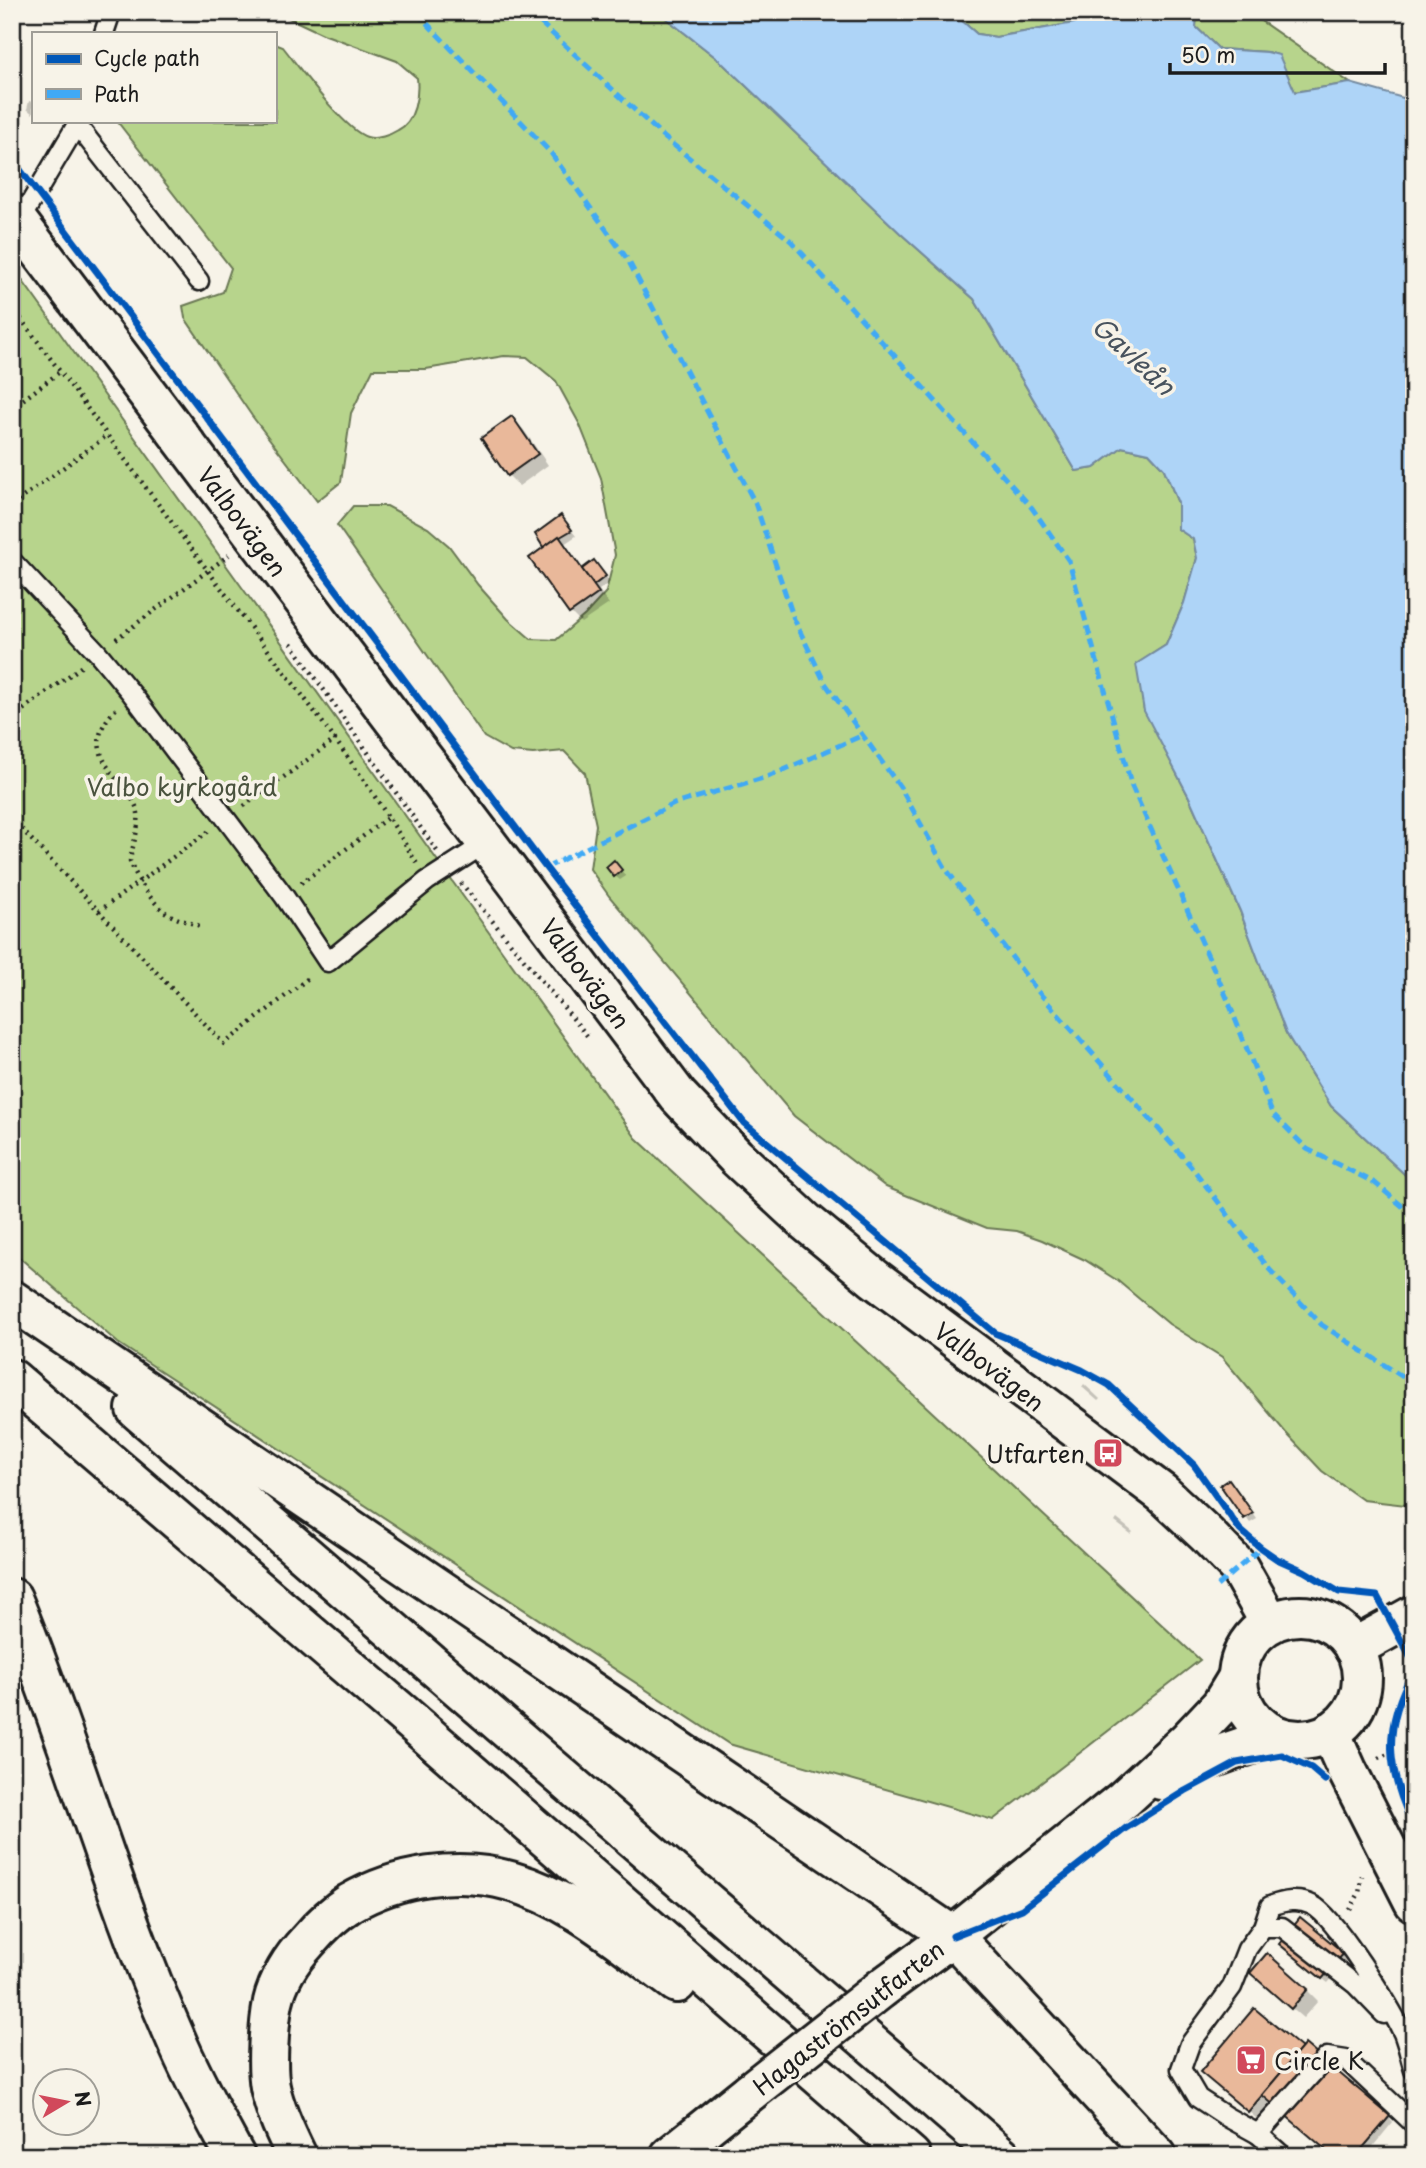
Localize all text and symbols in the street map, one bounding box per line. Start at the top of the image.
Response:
legend [32,32,276,122]
scale bar [1170,32,1386,76]
text: 50 m [1181,38,1235,70]
text: Cycle path [94,41,200,73]
text: Path [94,77,139,109]
water label: Gavleån [1084,306,1186,405]
street label: Valbovägen [189,458,297,584]
park label: Valbo kyrkogård [87,768,278,804]
street label: Valbovägen [532,910,640,1036]
street label: Valbovägen [927,1312,1053,1420]
place label: Utfarten [986,1435,1085,1471]
bus stop icon: Utfarten [1091,1436,1125,1470]
street label: Hagaströmsutfarten [745,1931,951,2103]
place label: Circle K [1274,2042,1364,2078]
supermarket icon: Circle K [1234,2043,1268,2077]
north arrow [32,2066,102,2136]
text: N [69,2089,99,2109]

